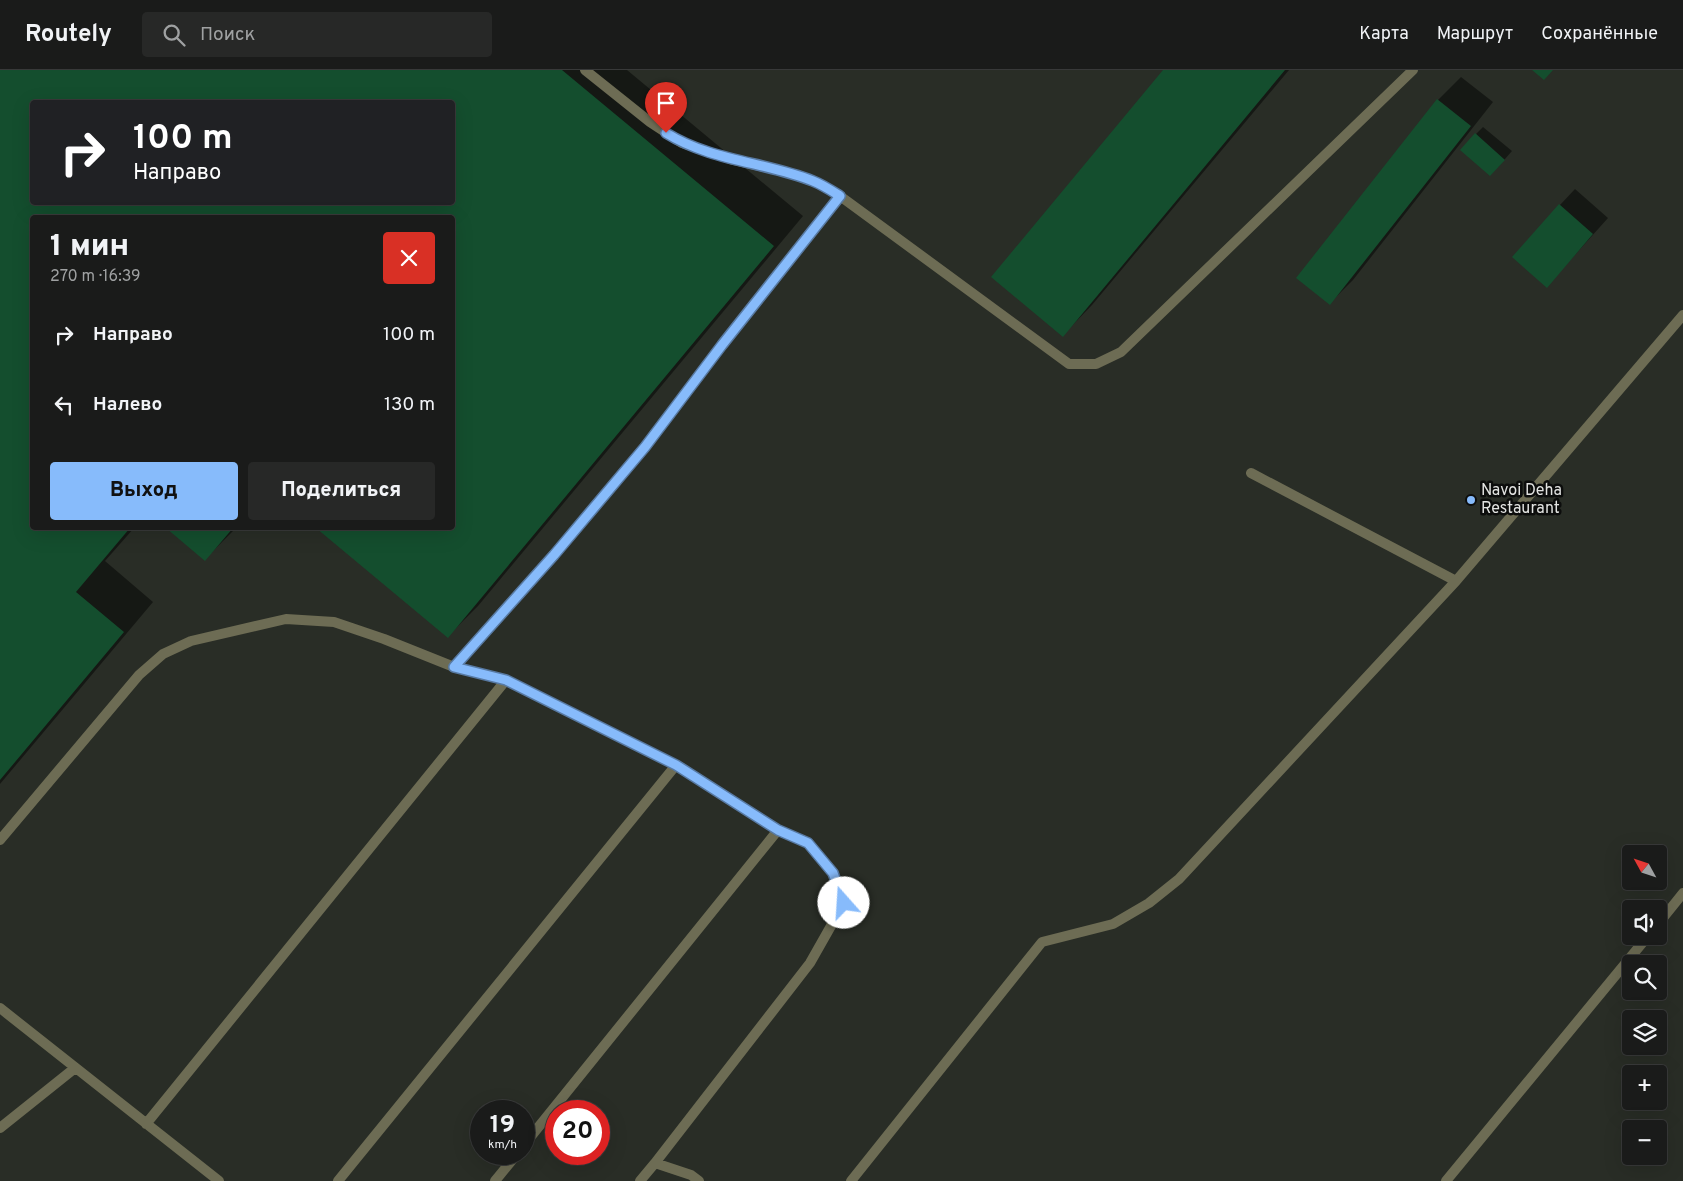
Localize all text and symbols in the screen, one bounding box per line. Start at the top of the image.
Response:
search box [142,12,492,57]
text: Routely [25,20,112,50]
icon: search [160,21,188,49]
text: Поиск [200,23,255,47]
text: Карта [1359,23,1409,46]
text: Маршрут [1437,23,1513,46]
text: Сохранённые [1541,23,1658,46]
pin [645,82,687,133]
icon: arrive [652,89,680,117]
text: 100 m [133,117,233,161]
icon: right [50,120,115,185]
text: Направо [133,160,221,187]
text: 1 мин [50,229,129,266]
button: close [383,232,435,284]
text: 270 m · 16:39 [50,267,141,287]
icon: right [50,321,78,349]
text: Направо [93,323,173,347]
text: 100 m [383,323,435,347]
icon: left [50,391,78,419]
text: Налево [93,393,162,417]
text: 130 m [384,393,435,417]
button: Выход [50,462,238,520]
button: Поделиться [248,462,435,520]
place label: Navoi Deha Restaurant [1481,481,1562,519]
marker: Navoi Deha Restaurant [1465,494,1477,506]
north arrow [1622,845,1668,890]
map controls [1622,845,1667,1165]
position arrow [817,876,869,928]
button: sound [1622,900,1667,945]
button: search [1622,955,1667,1000]
button: layers [1622,1010,1667,1055]
button: + [1622,1065,1667,1110]
speed limit sign: 20 [545,1100,610,1165]
text: 19 [490,1110,515,1142]
button: − [1622,1120,1667,1165]
text: km/h [488,1137,517,1153]

